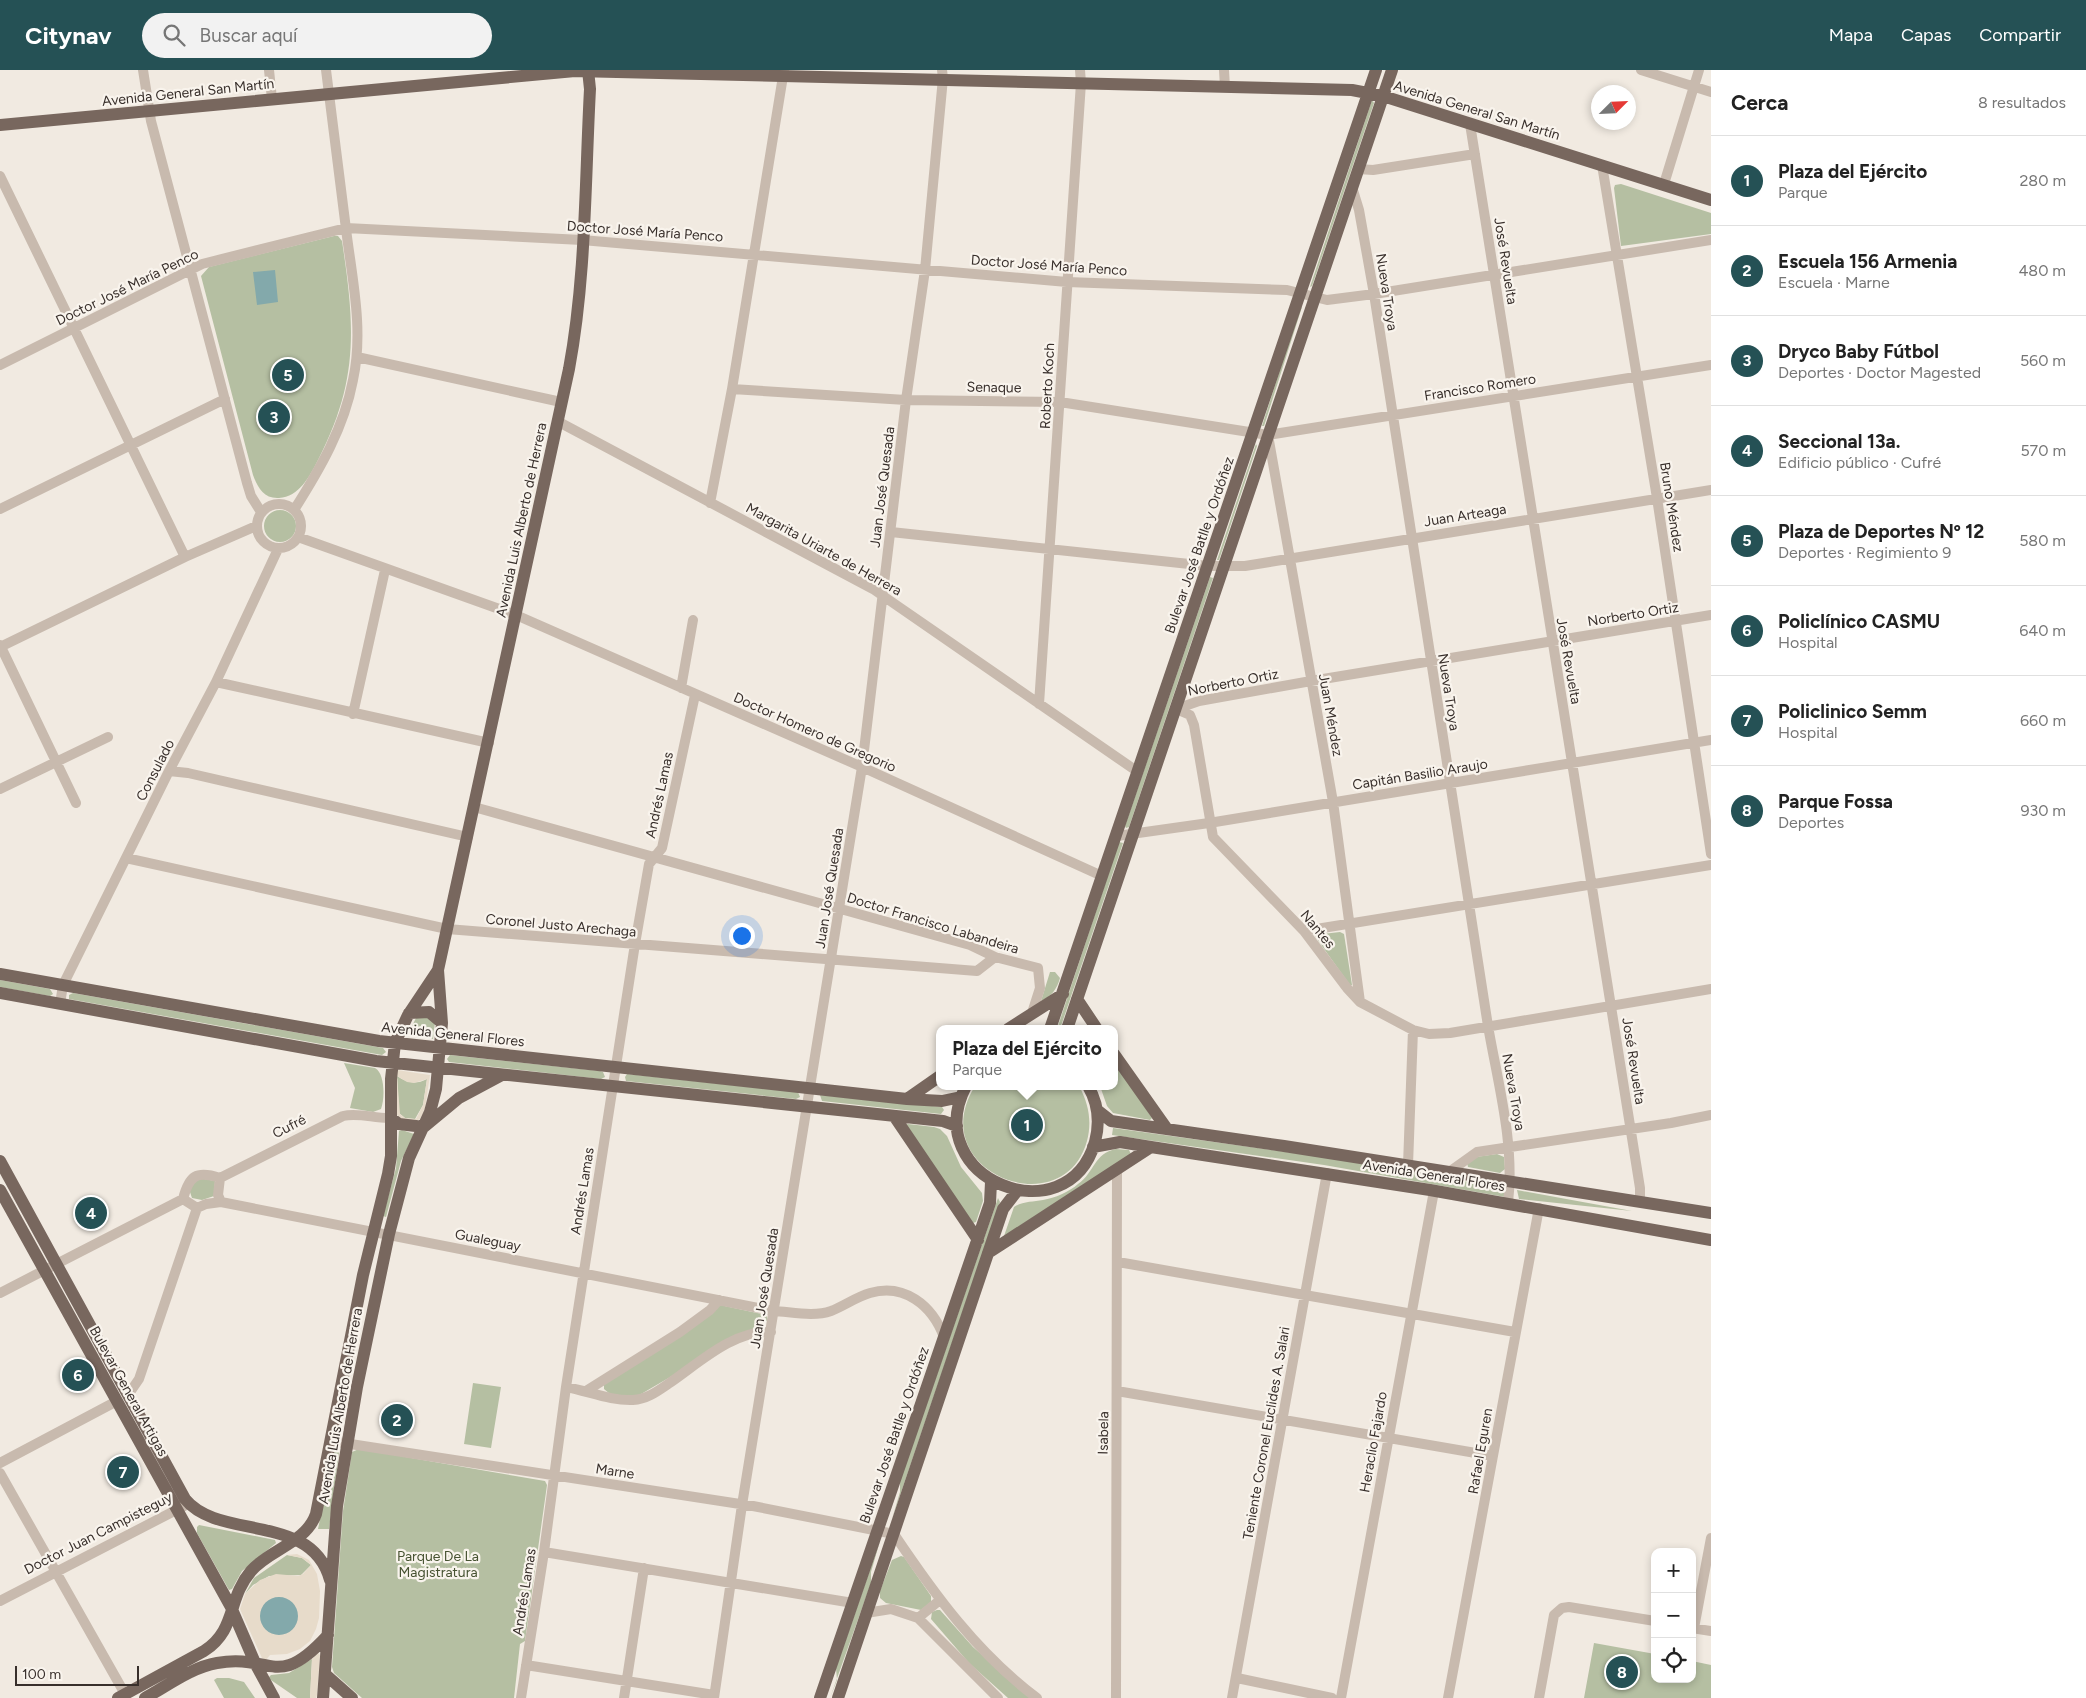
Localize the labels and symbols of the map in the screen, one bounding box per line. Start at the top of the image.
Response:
street label: Avenida General San Martín [101,75,275,110]
street label: Avenida General San Martín [1392,77,1562,144]
north arrow [1591,85,1636,130]
street label: José Revuelta [1490,217,1521,306]
street label: Doctor José María Penco [566,218,724,245]
street label: Doctor José María Penco [53,245,201,329]
street label: Doctor José María Penco [970,252,1128,279]
street label: Nueva Troya [1372,252,1401,332]
street label: Roberto Koch [1037,342,1058,430]
pin: 5 [272,356,304,394]
street label: Francisco Romero [1423,370,1537,405]
street label: Senaque [966,379,1022,396]
pin: 3 [258,398,290,436]
street label: Avenida Luis Alberto de Herrera [493,421,550,619]
street label: Juan José Quesada [867,426,898,549]
street label: Bulevar José Batlle y Ordóñez [1161,455,1238,636]
street label: Bruno Méndez [1656,461,1687,553]
street label: Margarita Uriarte de Herrera [743,499,905,599]
street label: Juan Arteaga [1423,501,1507,530]
street label: Norberto Ortiz [1586,599,1680,630]
street label: José Revuelta [1553,617,1584,706]
street label: Nueva Troya [1434,652,1463,732]
street label: Norberto Ortiz [1186,665,1280,700]
street label: Juan Méndez [1315,673,1346,758]
street label: Doctor Homero de Gregorio [731,689,899,776]
street label: Consulado [133,737,178,804]
street label: Andrés Lamas [642,750,677,840]
street label: Capitán Basilio Araujo [1351,755,1489,794]
street label: Juan José Quesada [812,827,847,950]
street label: Doctor Francisco Labandeira [845,889,1021,958]
street label: Nantes [1297,907,1339,952]
street label: Coronel Justo Arechaga [485,910,637,941]
your location [729,923,755,949]
street label: José Revuelta [1618,1017,1649,1106]
street label: Avenida General Flores [381,1019,525,1050]
street label: Nueva Troya [1498,1052,1529,1132]
pin: 1 [1011,1106,1043,1144]
street label: Cufré [270,1111,309,1142]
street label: Andrés Lamas [567,1146,598,1236]
street label: Avenida General Flores [1362,1156,1506,1195]
pin: 4 [75,1194,107,1232]
street label: Gualeguay [454,1226,523,1255]
street label: Juan José Quesada [747,1227,782,1350]
street label: Avenida Luis Alberto de Herrera [315,1307,366,1505]
street label: Bulevar General Artigas [86,1323,171,1459]
street label: Teniente Coronel Euclides A. Salari [1239,1325,1294,1541]
street label: Bulevar José Batlle y Ordóñez [856,1345,933,1526]
pin: 6 [62,1356,94,1394]
street label: Heraclio Fajardo [1356,1390,1391,1494]
pin: 2 [381,1401,413,1439]
street label: Rafael Eguren [1465,1407,1496,1495]
street label: Isabela [1095,1411,1112,1455]
pin: 7 [107,1453,139,1491]
street label: Marne [594,1460,636,1483]
street label: Doctor Juan Campisteguy [21,1488,176,1578]
street label: Andrés Lamas [509,1547,540,1637]
park label: Parque De La Magistratura [397,1548,479,1581]
pin: 8 [1606,1653,1638,1691]
scale bar [15,1663,139,1686]

